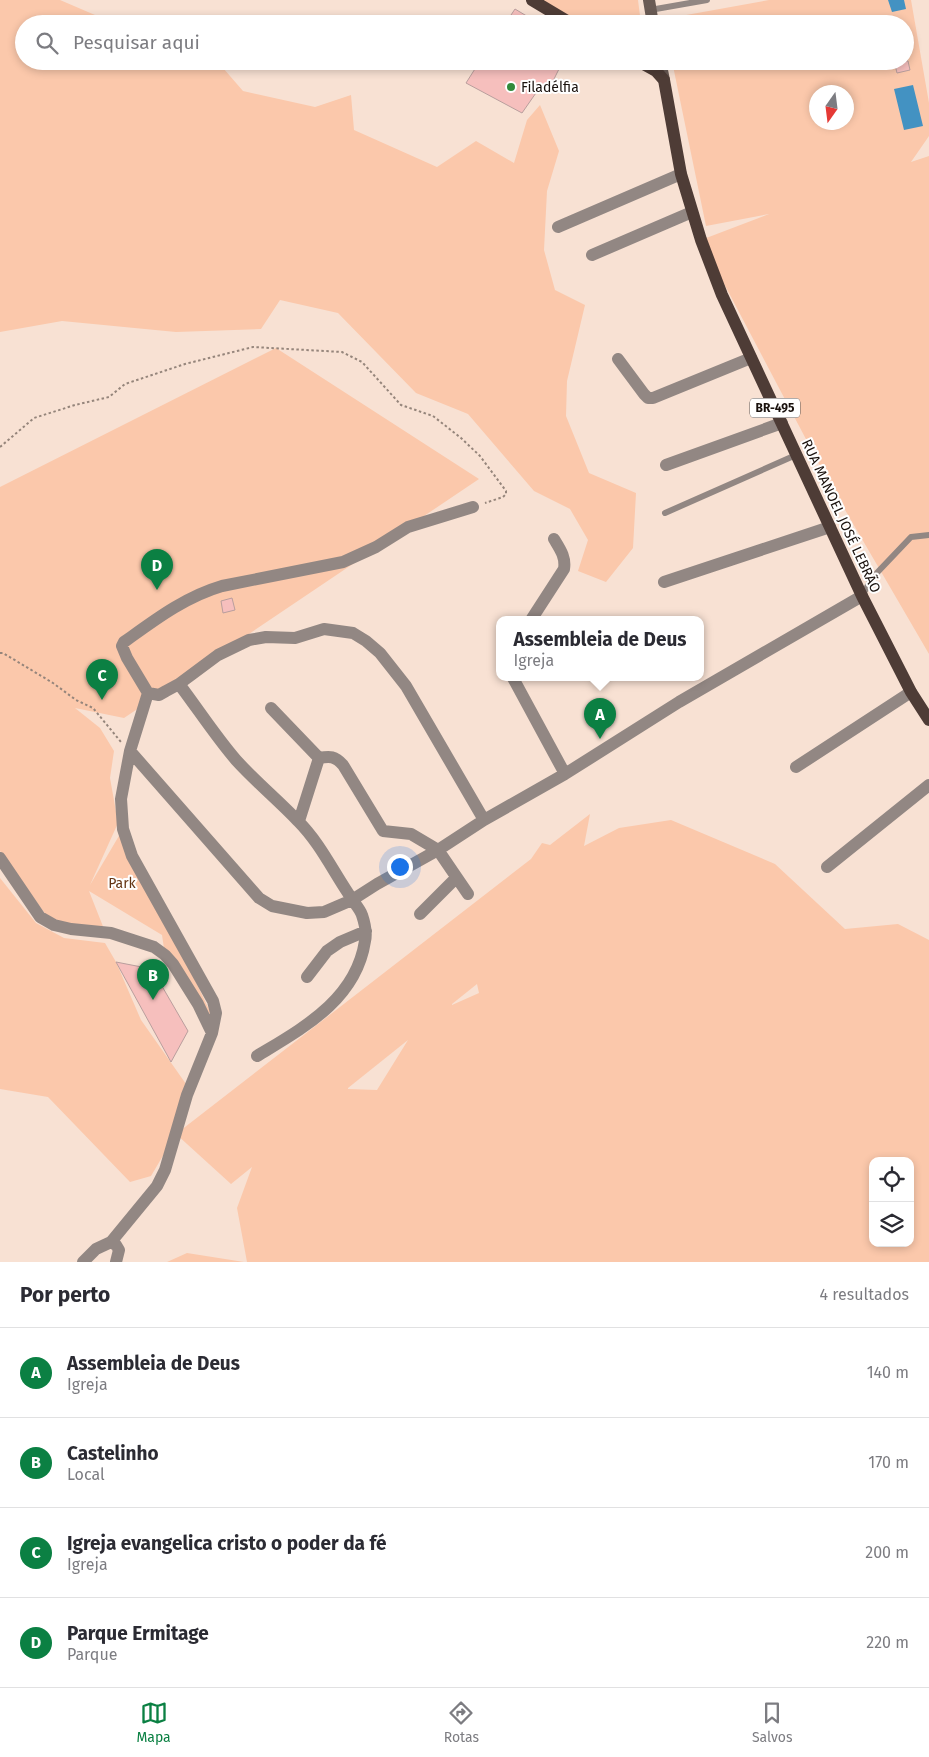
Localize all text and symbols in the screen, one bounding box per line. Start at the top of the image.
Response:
search box [15,15,914,70]
icon: search [33,29,61,57]
text: Pesquisar aqui [73,31,200,54]
place label: Filadélfia [521,79,579,96]
marker: Filadélfia [505,81,517,93]
north arrow [809,85,854,130]
road number: BR-495 [750,398,800,418]
street label: RUA MANOEL JOSÉ LEBRÃO [798,436,885,595]
pin: D [141,549,173,590]
popup [496,616,704,681]
text: Assembleia de Deus [514,628,686,651]
text: Igreja [514,651,554,670]
pin: C [86,659,118,700]
pin: A [584,698,616,739]
your location [387,854,413,880]
park label: Park [108,875,137,892]
pin: B [137,959,169,1000]
map controls [869,1157,914,1247]
button: locate [869,1157,914,1202]
button: layers [869,1202,914,1247]
text: Por perto [20,1282,110,1308]
text: 4 resultados [820,1285,909,1304]
text: Assembleia de Deus [67,1352,240,1375]
text: A [31,1363,41,1382]
text: 140 m [867,1363,909,1382]
text: Igreja [67,1375,108,1394]
text: Castelinho [67,1442,159,1465]
text: B [31,1453,41,1472]
text: 170 m [868,1453,909,1472]
text: Local [67,1465,105,1484]
text: Igreja evangelica cristo o poder da fé [67,1532,387,1555]
text: C [31,1543,41,1562]
text: 200 m [865,1543,909,1562]
text: Igreja [67,1555,108,1574]
text: Parque Ermitage [67,1622,209,1645]
text: D [31,1633,41,1652]
text: 220 m [866,1633,909,1652]
text: Parque [67,1645,117,1664]
tab: Mapa [136,1699,171,1746]
tab: Rotas [444,1699,479,1746]
tab: Salvos [752,1699,793,1746]

